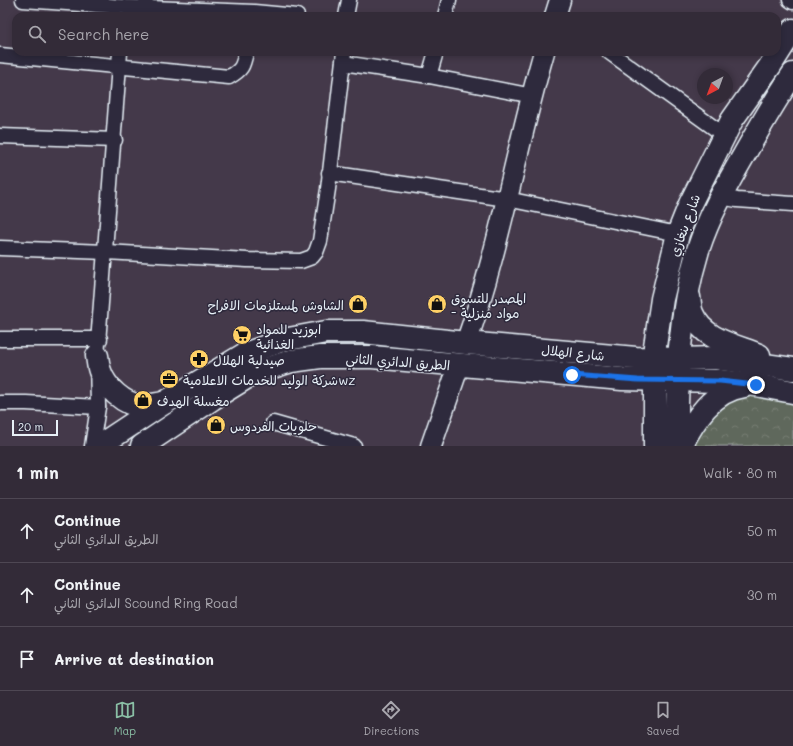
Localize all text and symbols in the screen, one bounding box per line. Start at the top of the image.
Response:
search box [12,12,781,56]
icon: search [26,23,48,45]
text: Search here [58,24,149,44]
north arrow [697,68,733,104]
street label: شارع بنغازي [665,191,705,259]
place label: المصدر للتسوق - مواد منزلية [451,289,526,322]
shop icon: الشاوش لمستلزمات الافراح [347,293,369,315]
shop icon: المصدر للتسوق - مواد منزلية [426,293,448,315]
place label: الشاوش لمستلزمات الافراح [208,296,344,315]
place label: ابوزيد للمواد الغذائية [256,320,321,353]
supermarket icon: ابوزيد للمواد الغذائية [231,324,253,346]
street label: شارع الهلال [540,340,605,366]
pharmacy icon: صيدلية الهلال [188,348,210,370]
street label: الطريق الدائري الثاني [345,349,451,377]
place label: صيدلية الهلال [213,351,285,369]
route start [563,366,581,384]
office icon: شركة الوليد للخدمات الاعلاميةwz [158,368,180,390]
place label: شركة الوليد للخدمات الاعلاميةwz [183,371,356,389]
route end [747,376,765,394]
shop icon: مغسلة الهدف [132,389,154,411]
place label: مغسلة الهدف [157,392,230,409]
shop icon: حلويات الفردوس [205,414,227,436]
place label: حلويات الفردوس [230,417,317,436]
scale bar [12,418,58,437]
text: 20 m [18,419,43,434]
text: 1 min [16,461,59,483]
text: Walk · 80 m [703,464,777,481]
text: Continue [54,510,121,530]
icon: ahead [16,520,38,542]
text: 50 m [747,522,777,539]
text: الطريق الدائري الثاني [54,530,159,547]
text: Continue [54,574,121,594]
icon: ahead [16,584,38,606]
text: 30 m [747,586,777,603]
text: الدائري الثاني Scound Ring Road [54,594,237,611]
icon: arrive [16,648,38,670]
text: Arrive at destination [54,649,214,669]
tab: Map [114,699,136,738]
tab: Directions [363,699,419,738]
tab: Saved [647,699,679,738]

